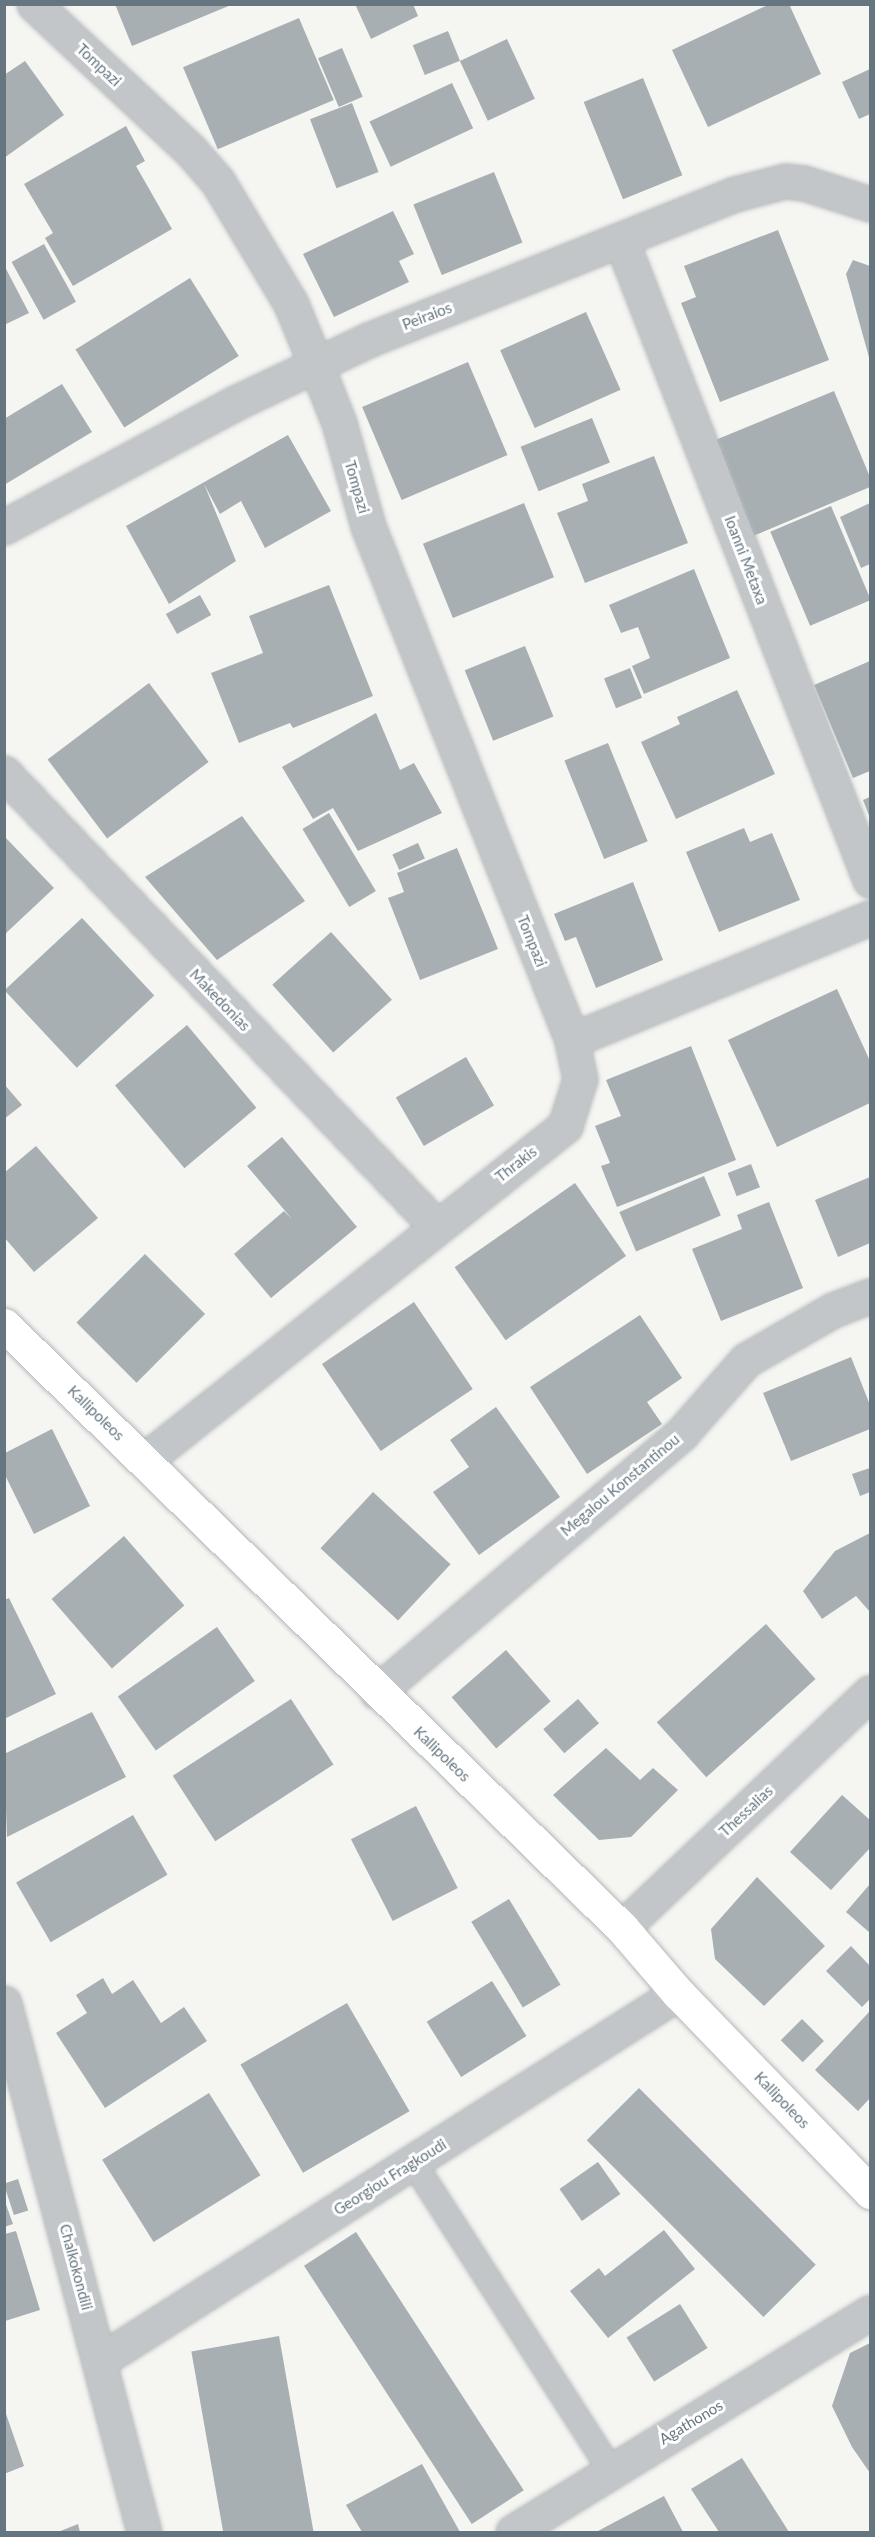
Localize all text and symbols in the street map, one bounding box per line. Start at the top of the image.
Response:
street label: Tompazi [73,40,125,90]
street label: Peiraios [400,298,454,334]
street label: Tompazi [341,459,373,515]
street label: Ioanni Metaxa [721,513,771,607]
street label: Tompazi [514,913,550,969]
street label: Makedonias [186,965,254,1035]
street label: Thrakis [492,1142,540,1186]
street label: Kallipoleos [64,1382,128,1444]
street label: Megalou Konstantinou [557,1430,683,1540]
street label: Kallipoleos [410,1723,474,1785]
street label: Thessalias [716,1782,776,1840]
street label: Kallipoleos [751,2068,813,2132]
street label: Georgiou Fragkoudi [330,2135,450,2219]
street label: Chalkokondili [56,2222,96,2312]
street label: Agathonos [656,2396,726,2448]

